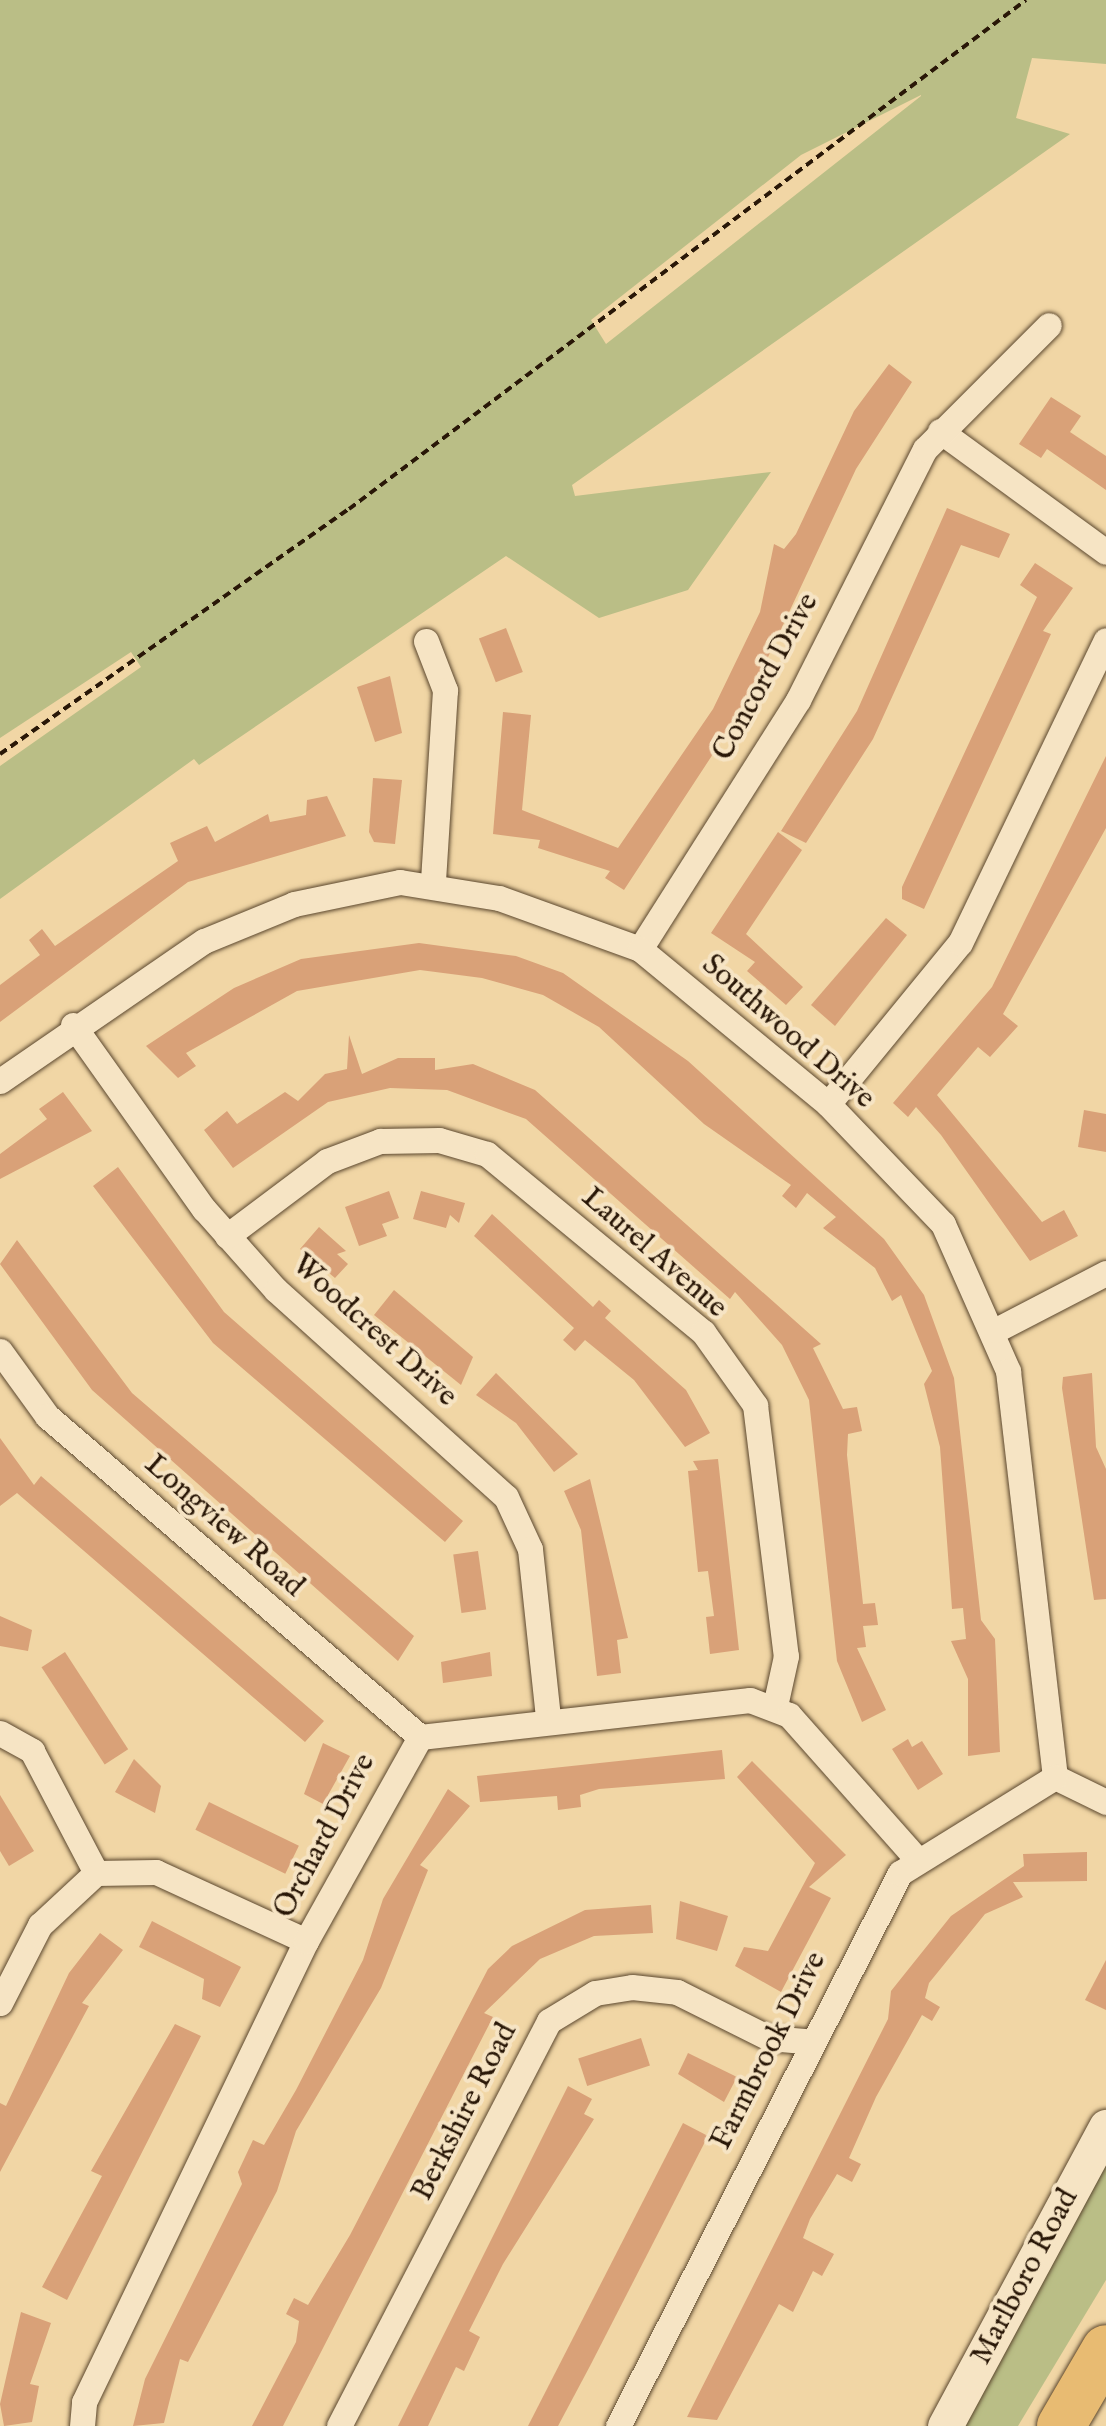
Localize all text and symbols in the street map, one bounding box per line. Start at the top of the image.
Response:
street label: Concord Drive [705,587,827,767]
street label: Southwood Drive [694,947,882,1117]
street label: Laurel Avenue [574,1180,734,1326]
street label: Woodcrest Drive [284,1247,464,1415]
street label: Longview Road [137,1447,311,1605]
street label: Orchard Drive [267,1748,383,1924]
street label: Farmbrook Drive [704,1946,834,2156]
street label: Berkshire Road [405,2017,525,2207]
street label: Marlboro Road [964,2183,1086,2371]

